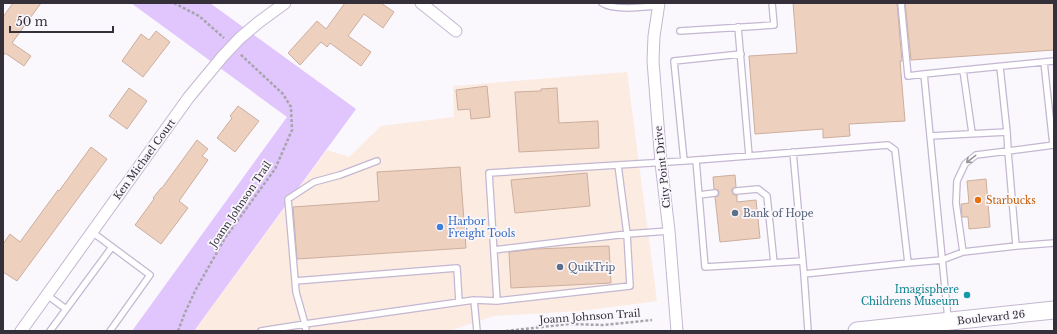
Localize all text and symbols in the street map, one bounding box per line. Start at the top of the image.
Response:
scale bar [10,8,113,34]
text: 50 m [16,14,48,29]
street label: Ken Michael Court [111,116,178,202]
street label: City Point Drive [652,125,673,209]
one-way arrow [965,155,976,164]
street label: Joann Johnson Trail [206,159,274,252]
place label: Starbucks [986,194,1036,207]
marker: Starbucks [973,195,983,205]
place label: Bank of Hope [743,207,814,220]
marker: Bank of Hope [730,208,740,218]
place label: Harbor Freight Tools [448,215,516,240]
marker: Harbor Freight Tools [435,222,445,232]
place label: QuikTrip [568,261,616,274]
marker: QuikTrip [555,262,565,272]
place label: Imagisphere Childrens Museum [861,283,959,308]
marker: Imagisphere Childrens Museum [962,290,972,300]
street label: Joann Johnson Trail [537,306,641,327]
street label: Boulevard 26 [956,307,1026,328]

